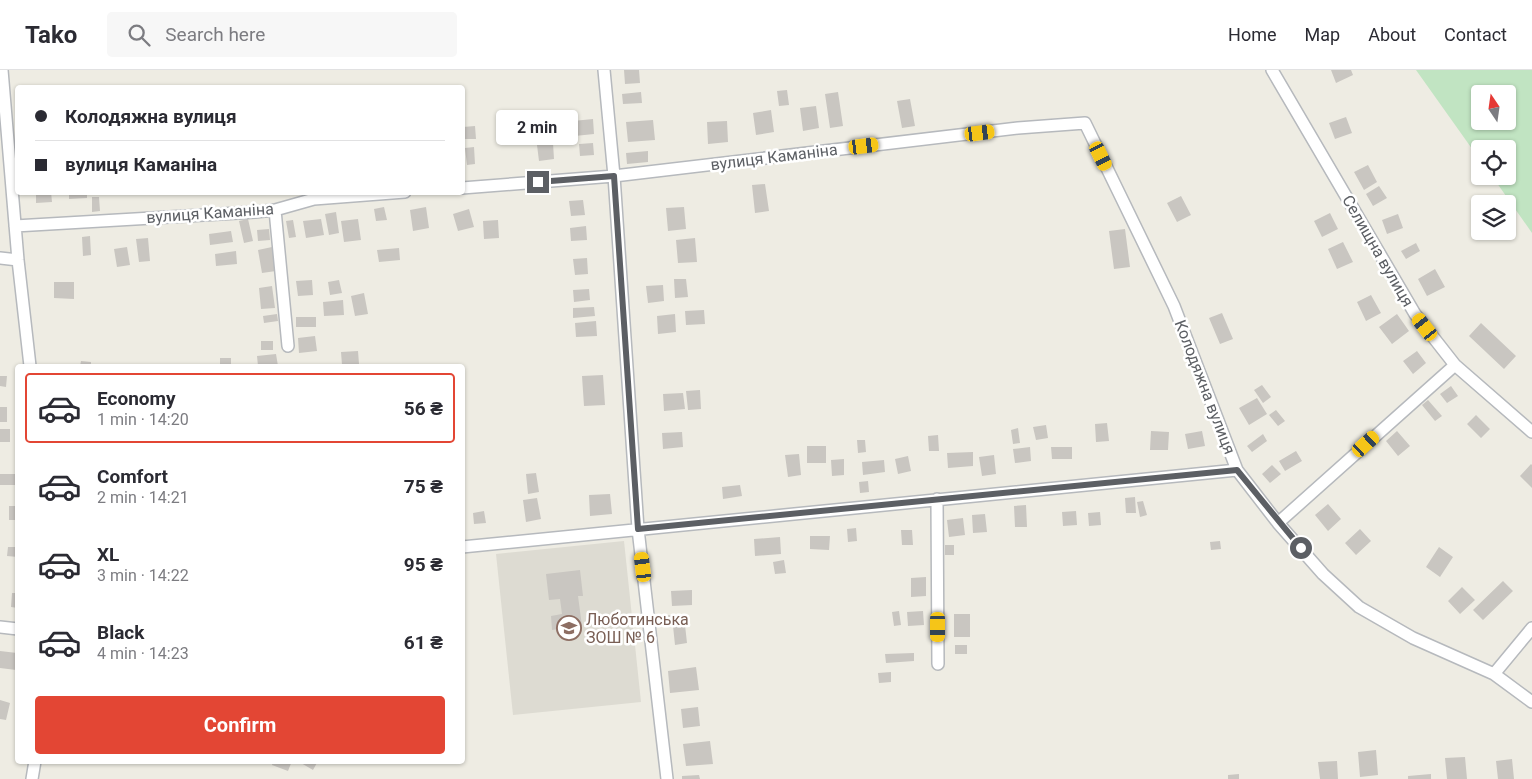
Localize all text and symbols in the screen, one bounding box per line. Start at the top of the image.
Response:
search box [107,12,457,57]
text: Tako [25,21,77,49]
icon: search [125,21,153,49]
text: Search here [165,23,265,46]
text: Home [1228,24,1277,45]
text: Map [1305,24,1340,45]
text: About [1368,24,1416,45]
text: Contact [1444,24,1507,45]
north arrow [1471,85,1516,130]
map controls [1471,85,1516,240]
text: Колодяжна вулиця [65,105,237,128]
callout: 2 min [497,109,579,144]
text: 2 min [517,118,557,137]
car [964,124,995,142]
car [848,137,879,155]
car [1087,139,1114,173]
street label: вулиця Каманіна [709,140,839,174]
button: locate [1471,140,1516,185]
text: вулиця Каманіна [65,153,217,176]
route end [527,171,549,193]
street label: Селищна вулиця [1338,192,1418,310]
button: layers [1471,195,1516,240]
street label: вулиця Каманіна [146,199,274,227]
car [1409,311,1440,343]
street label: Колодяжна вулиця [1171,317,1239,457]
icon: car [37,386,82,431]
text: Economy [97,387,176,410]
text: 56 ₴ [404,397,443,420]
text: 1 min · 14:20 [97,410,189,429]
car [1349,428,1382,460]
icon: car [37,464,82,509]
text: Comfort [97,465,168,488]
text: 75 ₴ [404,475,443,498]
text: 2 min · 14:21 [97,488,189,507]
route start [1290,537,1312,559]
icon: car [37,542,82,587]
text: XL [97,543,119,566]
car [633,551,652,583]
text: 95 ₴ [404,553,443,576]
text: 3 min · 14:22 [97,566,189,585]
place label: Люботинська ЗОШ № 6 [586,610,689,647]
car [930,612,945,642]
school or university icon: Люботинська ЗОШ № 6 [556,615,582,641]
icon: car [37,620,82,665]
text: Black [97,621,144,644]
text: 61 ₴ [404,631,443,654]
text: 4 min · 14:23 [97,644,189,663]
button: Confirm [35,696,445,754]

